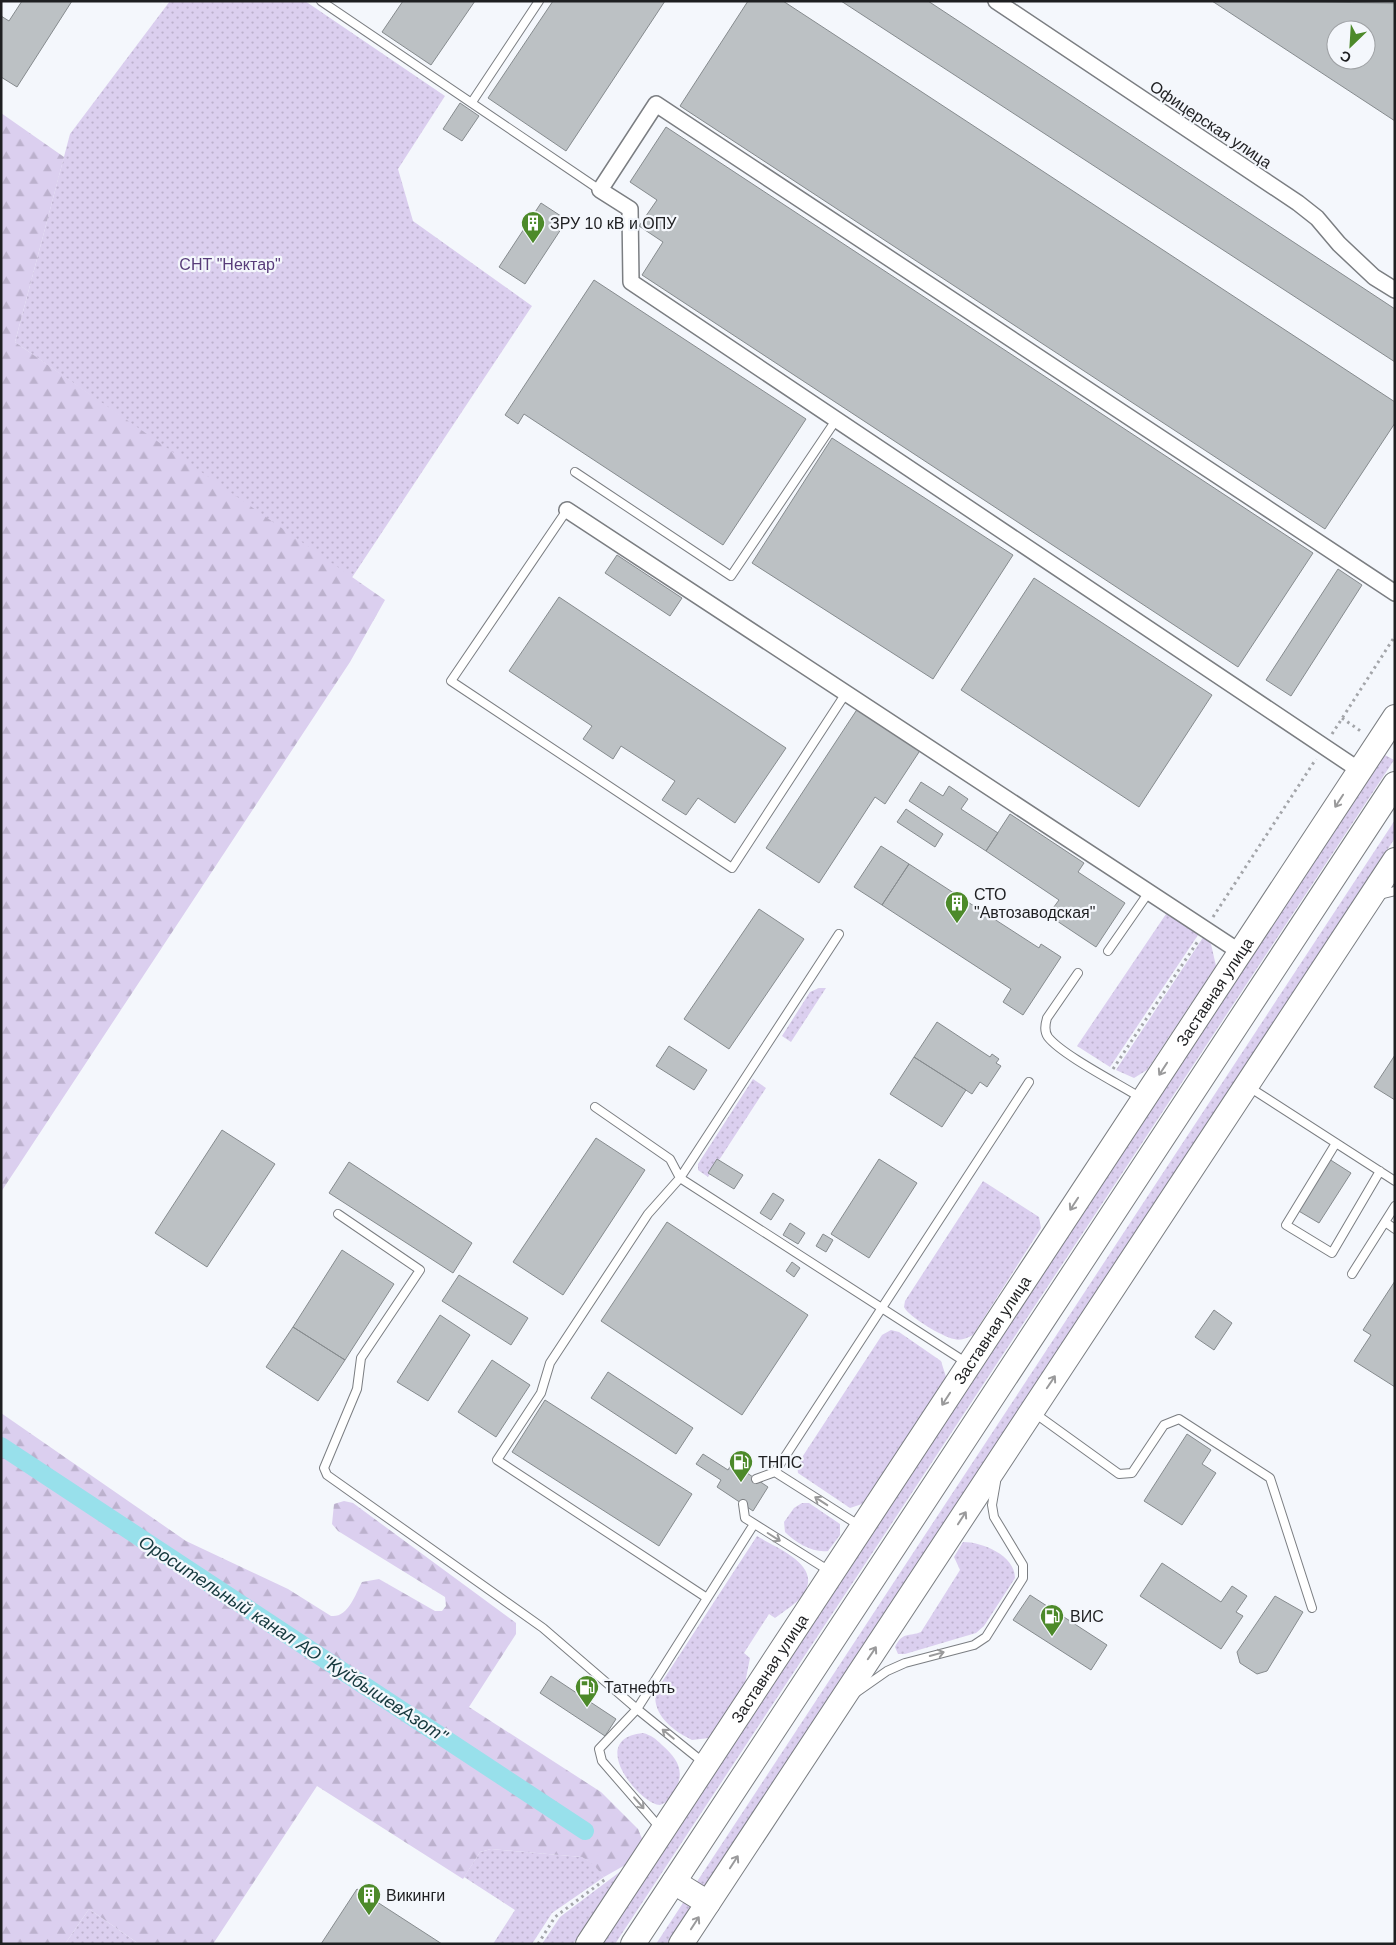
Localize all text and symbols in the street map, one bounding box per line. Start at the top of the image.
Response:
north arrow [1326,20,1376,70]
text: С [1338,47,1353,66]
street label: Офицерская улица [1147,77,1275,171]
building icon: ЗРУ 10 кВ и ОПУ [520,210,546,244]
place label: ЗРУ 10 кВ и ОПУ [550,215,677,232]
park label: СНТ "Нектар" [179,256,281,273]
one-way arrow [1334,794,1344,808]
place label: СТО "Автозаводская" [974,886,1095,921]
building icon: СТО "Автозаводская" [944,890,970,924]
street label: Заставная улица [1173,934,1257,1049]
one-way arrow [1158,1061,1168,1075]
one-way arrow [1069,1197,1079,1211]
street label: Заставная улица [951,1273,1034,1388]
one-way arrow [1046,1375,1056,1389]
one-way arrow [941,1391,951,1405]
fuel station icon: ТНПС [728,1449,754,1483]
place label: ТНПС [758,1454,802,1471]
one-way arrow [814,1496,828,1506]
one-way arrow [957,1511,967,1525]
water label: Оросительный канал АО "КуйбышевАзот" [135,1532,452,1747]
one-way arrow [767,1532,781,1542]
fuel station icon: ВИС [1039,1603,1065,1637]
place label: ВИС [1070,1608,1104,1625]
street label: Заставная улица [728,1611,812,1726]
one-way arrow [867,1647,877,1661]
one-way arrow [929,1649,945,1659]
fuel station icon: Татнефть [574,1674,600,1708]
place label: Татнефть [604,1679,675,1696]
one-way arrow [662,1728,675,1739]
one-way arrow [633,1796,644,1809]
one-way arrow [729,1855,740,1869]
building icon: Викинги [356,1882,382,1916]
place label: Викинги [386,1887,445,1904]
one-way arrow [690,1917,700,1931]

